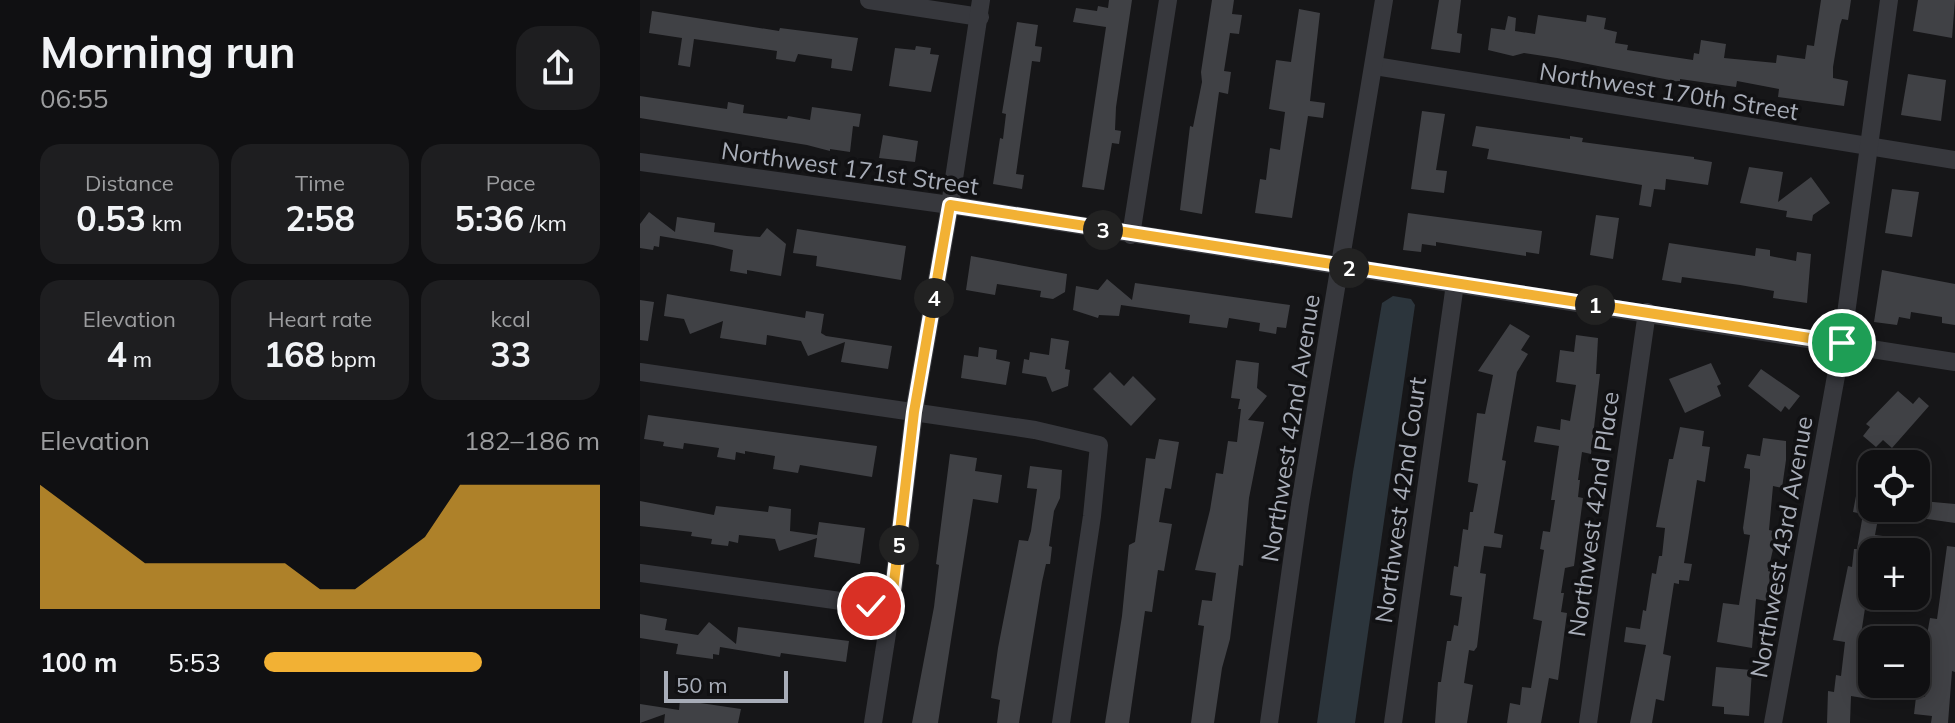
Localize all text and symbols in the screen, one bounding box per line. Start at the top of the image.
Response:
text: Morning run [40,24,296,79]
button: share [516,26,600,110]
street label: Northwest 170th Street [1537,56,1801,126]
text: 06:55 [40,82,108,115]
street label: Northwest 171st Street [719,135,981,201]
text: Distance [85,169,174,197]
text: Time [295,169,345,197]
text: Pace [486,169,535,197]
text: 0.53 [76,197,146,240]
text: 2:58 [285,197,355,240]
text: 5:36 [455,197,524,240]
text: km [146,209,182,237]
text: /km [524,209,567,237]
pin: 3 [1083,210,1123,250]
text: 3 [1096,216,1110,244]
pin: 2 [1329,248,1369,288]
text: 2 [1342,254,1356,282]
pin: 4 [914,278,954,318]
text: 4 [927,284,941,312]
pin: 1 [1575,285,1615,325]
text: 1 [1588,291,1602,319]
street label: Northwest 42nd Avenue [1254,292,1326,564]
text: Elevation [83,305,176,333]
text: Heart rate [268,305,372,333]
text: kcal [491,305,531,333]
pin [1808,309,1876,377]
icon: arrive [1820,321,1864,365]
text: 4 [107,333,127,376]
text: 168 [264,333,325,376]
text: 33 [490,333,531,376]
text: m [127,345,152,373]
text: bpm [325,345,376,373]
street label: Northwest 42nd Court [1368,375,1432,625]
street label: Northwest 42nd Place [1561,389,1625,639]
street label: Northwest 43rd Avenue [1743,414,1819,680]
text: Elevation [40,424,150,457]
text: 182–186 m [464,424,600,457]
map controls [1858,450,1930,698]
button: locate [1858,450,1930,522]
pin: 5 [879,525,919,565]
text: 5 [892,531,906,559]
button: + [1858,538,1930,610]
pin [837,572,905,640]
icon: check [849,584,893,628]
button: − [1858,626,1930,698]
text: 100 m [40,646,117,679]
text: 5:53 [168,646,221,679]
scale bar [664,667,788,703]
text: 50 m [676,671,727,699]

